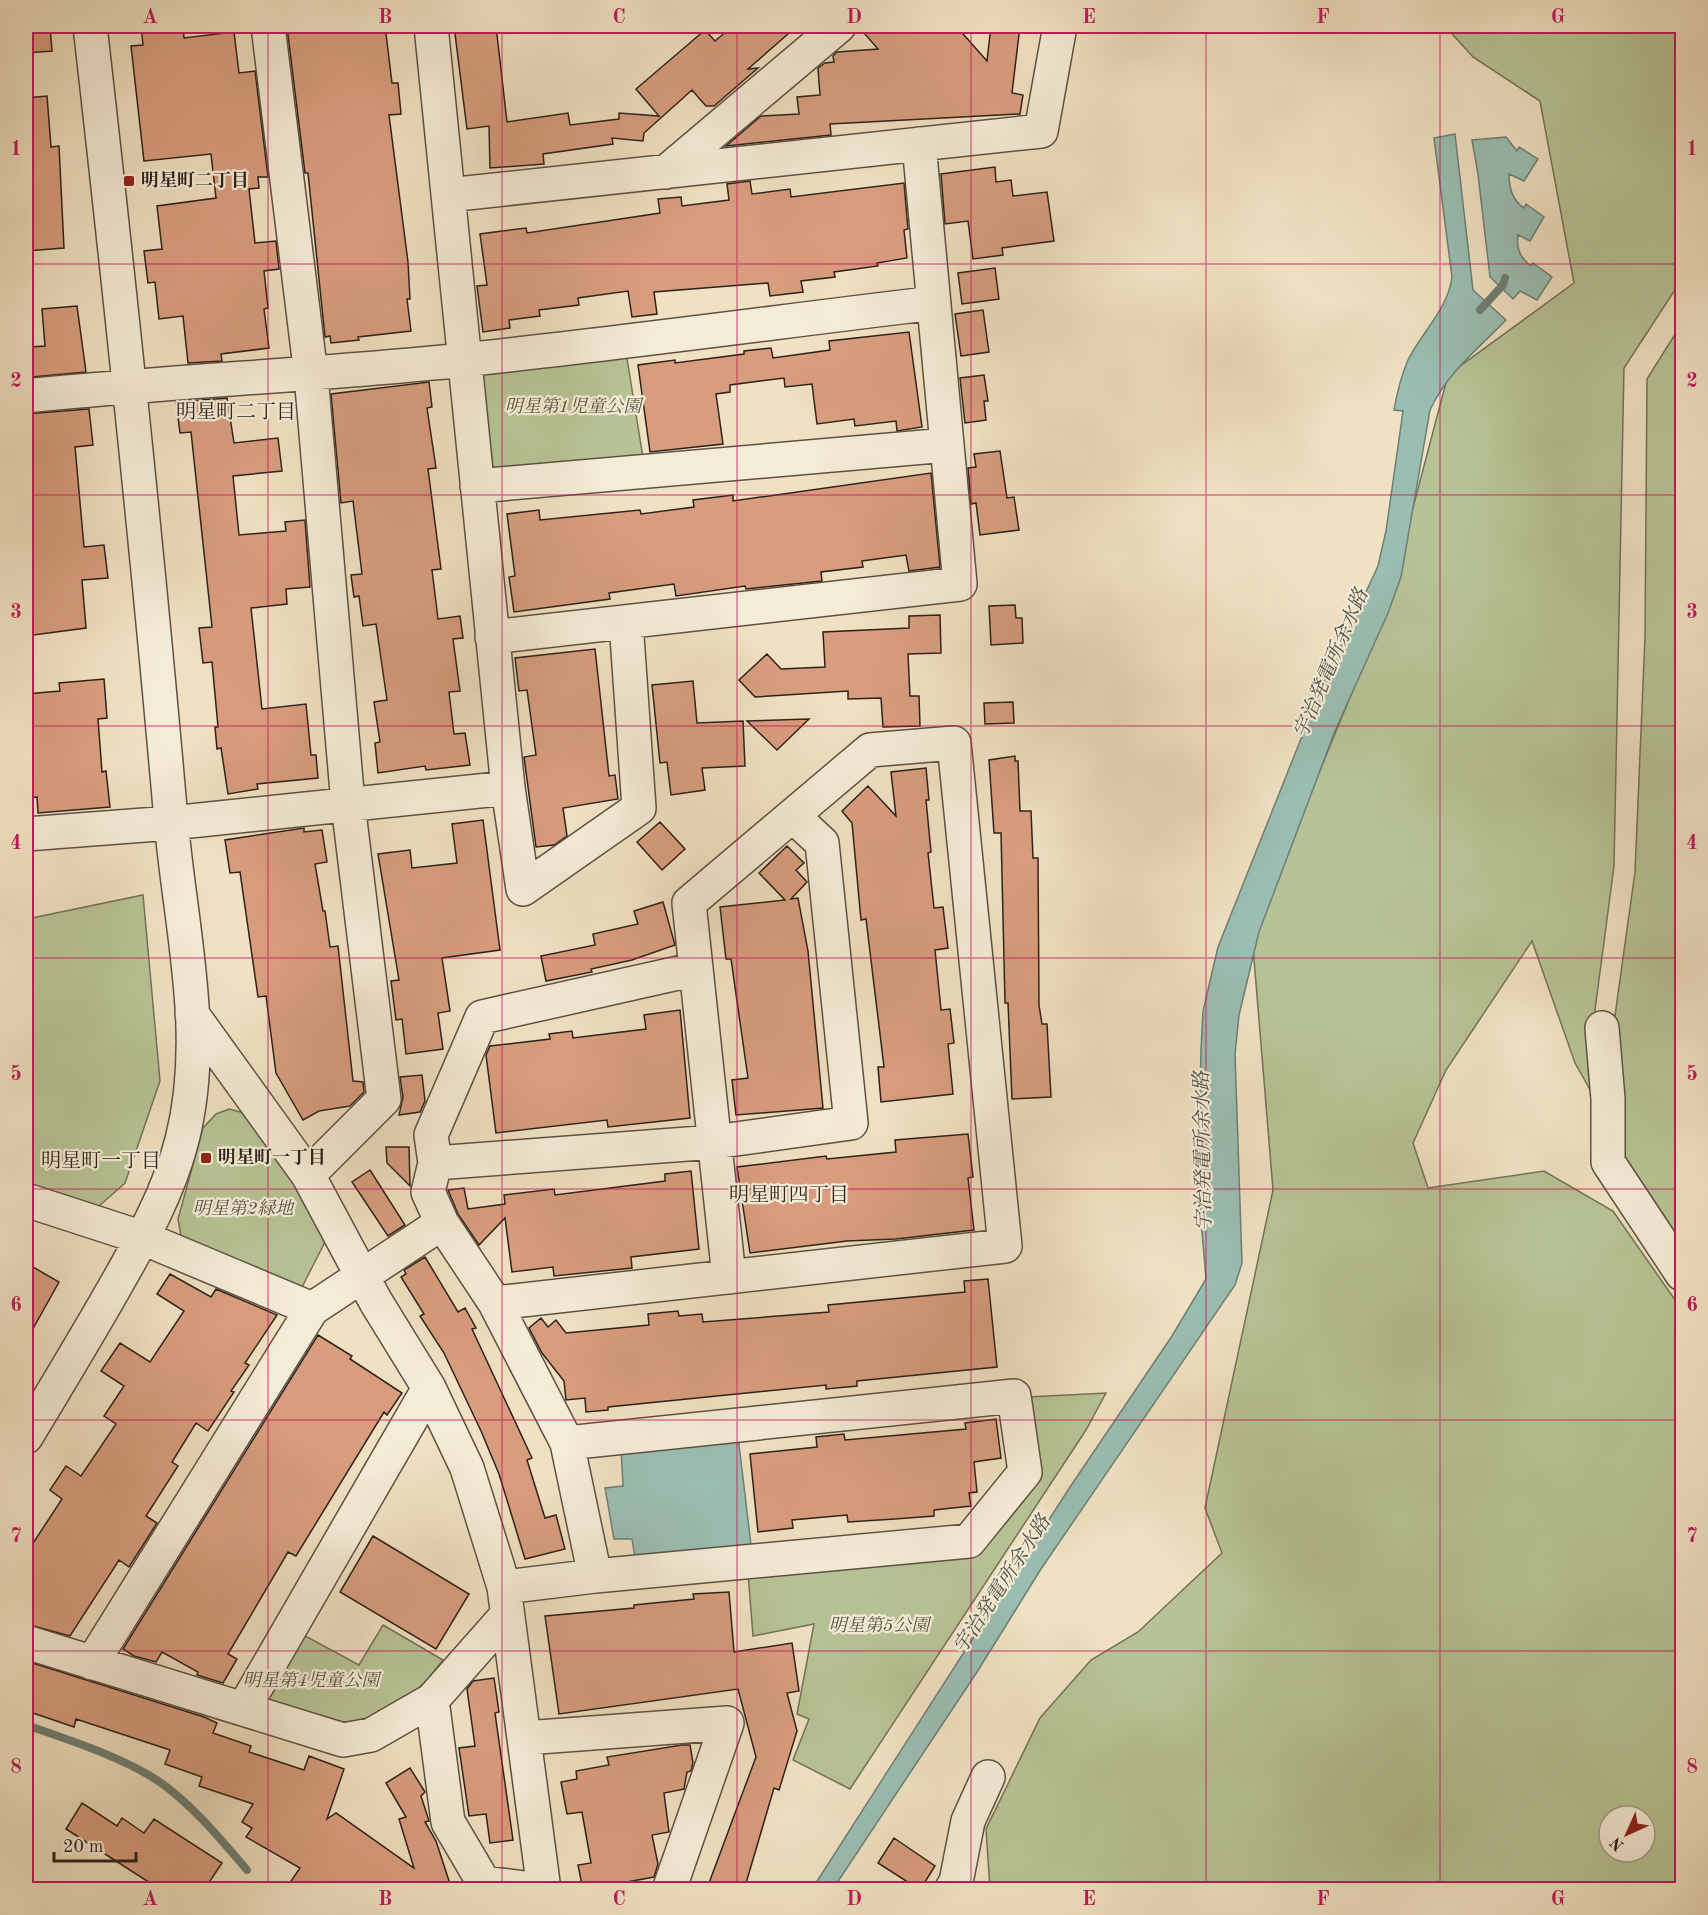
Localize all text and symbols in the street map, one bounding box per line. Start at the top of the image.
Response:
text: A [142,8,158,28]
text: B [378,8,392,28]
text: C [612,8,626,28]
text: D [846,8,862,28]
text: E [1082,8,1096,28]
text: F [1316,8,1330,28]
text: G [1551,8,1565,28]
text: 1 [10,140,22,160]
text: 1 [1686,140,1698,160]
place label: 明星町二丁目 [141,170,249,190]
marker: 明星町二丁目 [122,174,136,188]
text: 2 [10,372,22,392]
text: 2 [1686,372,1698,392]
park label: 明星第1児童公園 [505,396,644,416]
district label: 明星町二丁目 [176,401,296,423]
water label: 宇治発電所余水路 [1290,584,1373,742]
text: 3 [10,603,22,623]
text: 3 [1686,603,1698,623]
text: 4 [10,834,22,854]
text: 4 [1686,834,1698,854]
text: 5 [10,1064,22,1085]
text: 5 [1686,1064,1698,1085]
water label: 宇治発電所余水路 [1191,1069,1215,1231]
place label: 明星町一丁目 [218,1147,326,1167]
district label: 明星町一丁目 [41,1150,161,1172]
marker: 明星町一丁目 [199,1151,213,1165]
district label: 明星町四丁目 [729,1184,849,1206]
park label: 明星第2緑地 [193,1198,295,1218]
text: 6 [10,1296,22,1316]
text: 6 [1686,1296,1698,1316]
water label: 宇治発電所余水路 [949,1510,1056,1658]
text: 7 [10,1527,22,1547]
text: 7 [1686,1527,1698,1547]
park label: 明星第5公園 [829,1615,932,1635]
park label: 明星第4児童公園 [243,1670,382,1690]
text: 8 [10,1758,22,1778]
text: 8 [1686,1758,1698,1778]
north arrow [1597,1804,1657,1864]
scale bar [54,1825,136,1863]
text: N [1607,1833,1628,1853]
text: 20 m [63,1838,103,1856]
text: A [142,1890,158,1910]
text: B [378,1890,392,1910]
text: C [612,1890,626,1910]
text: D [846,1890,862,1910]
text: E [1082,1890,1096,1910]
text: F [1316,1890,1330,1910]
text: G [1551,1890,1565,1910]

